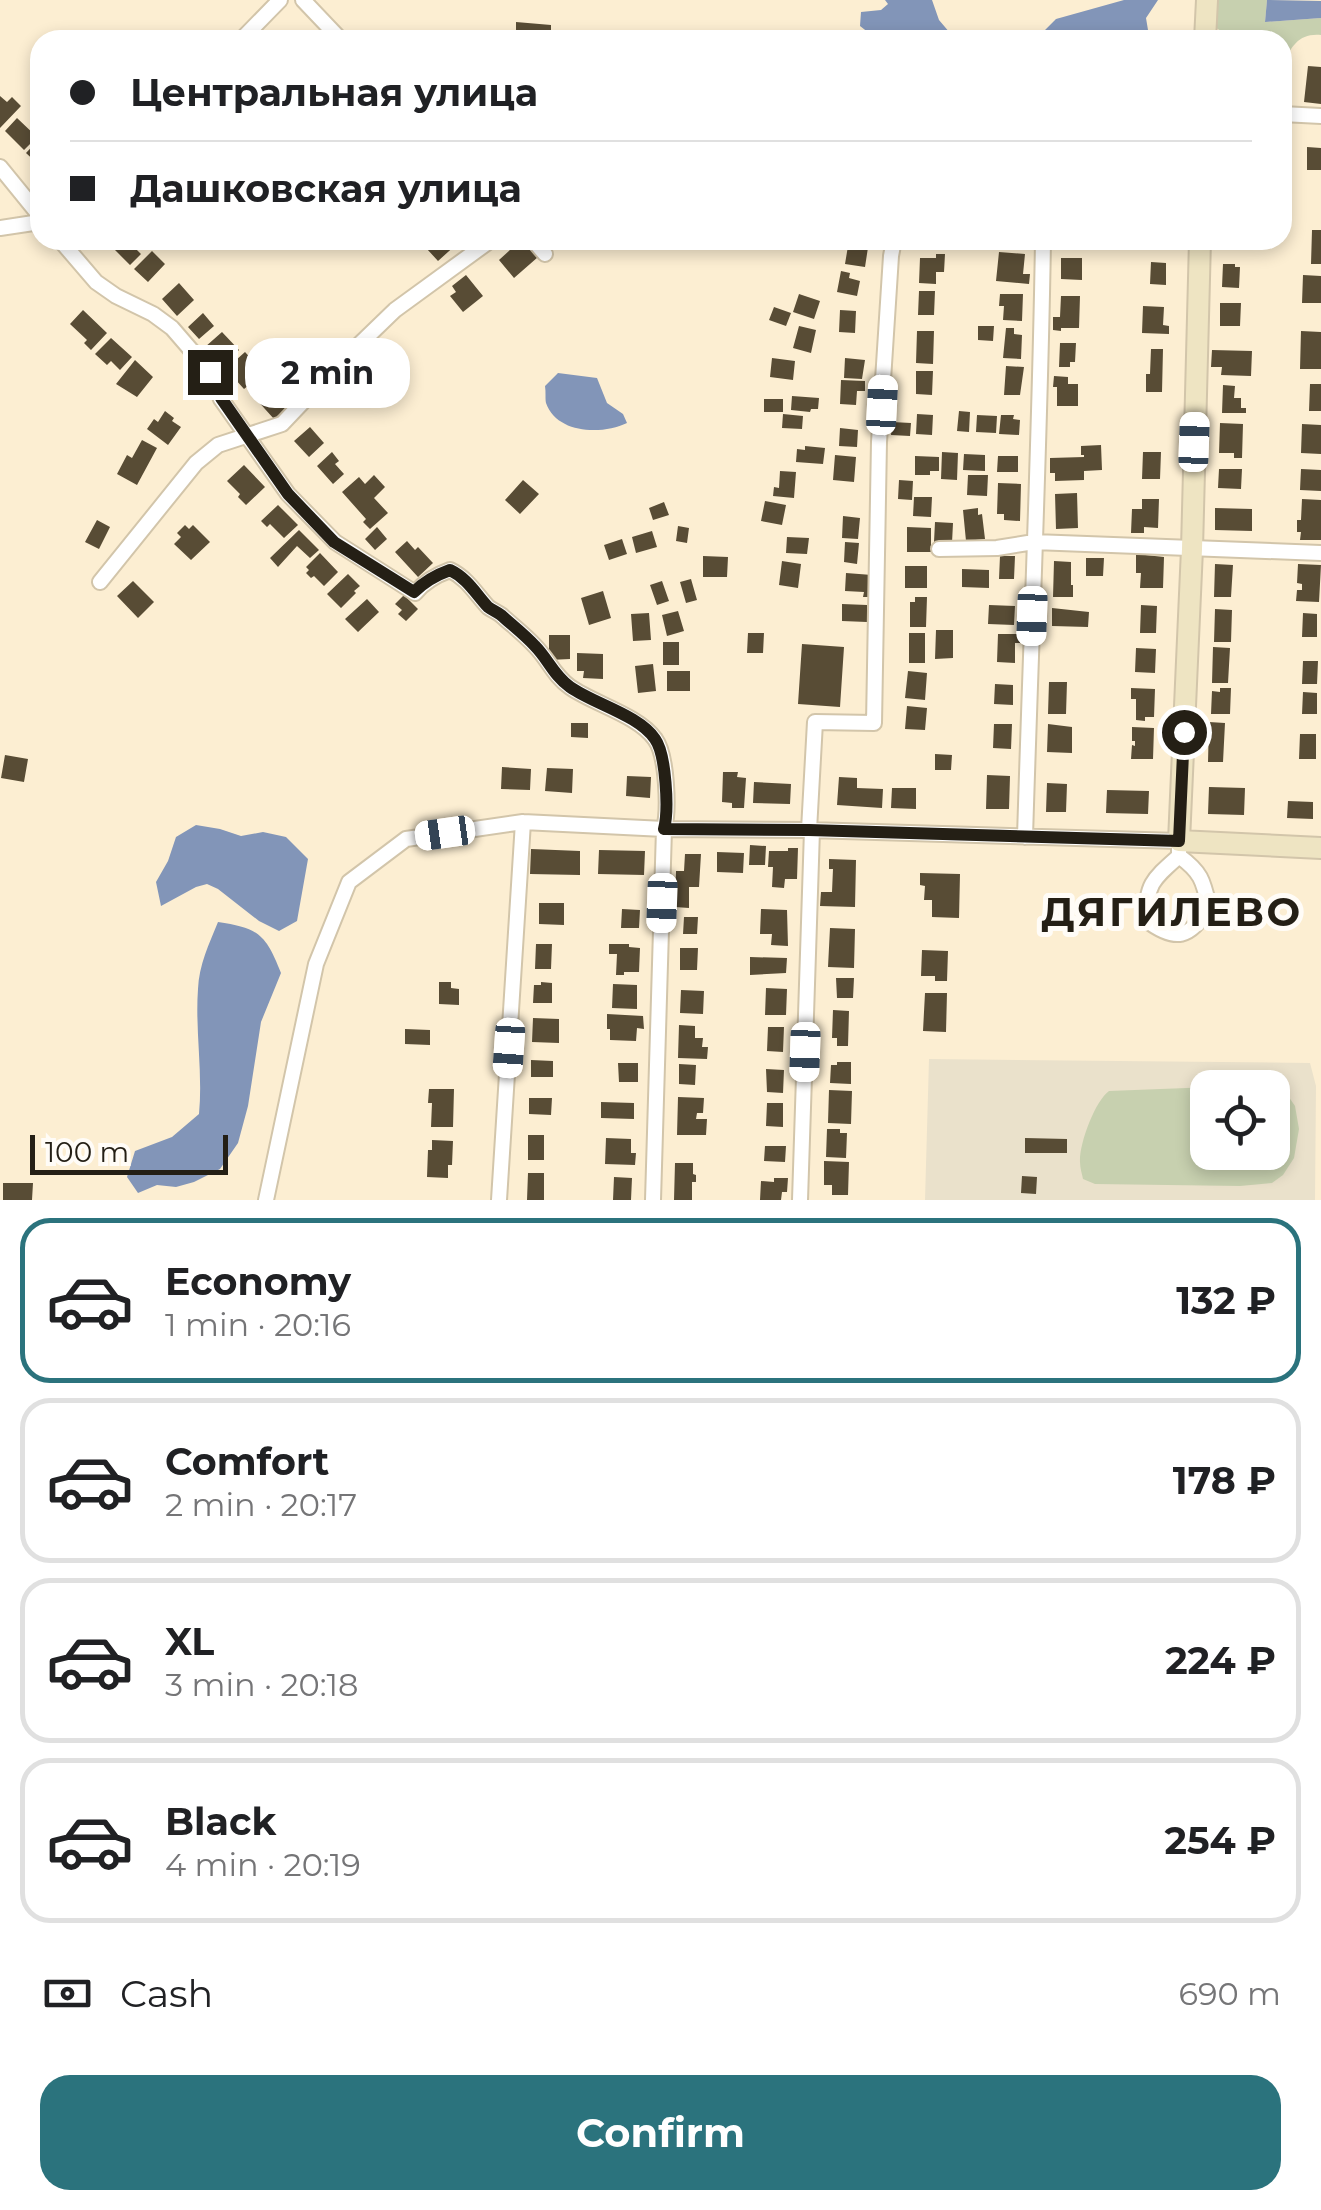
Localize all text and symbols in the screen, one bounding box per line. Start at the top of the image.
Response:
text: Центральная улица [130,69,538,116]
text: Дашковская улица [130,165,522,212]
callout: 2 min [245,337,410,407]
route end [188,350,233,395]
text: 2 min [281,353,374,392]
car [865,374,899,436]
car [1178,411,1210,473]
car [1016,585,1048,647]
route start [1162,710,1207,755]
car [413,814,477,852]
car [646,872,678,934]
district label: ДЯГИЛЕВО [1041,887,1303,936]
car [492,1017,526,1079]
car [789,1021,821,1083]
map controls [1190,1070,1290,1170]
button: locate [1190,1070,1290,1170]
scale bar [30,1130,228,1174]
text: 100 m [45,1135,129,1169]
icon: car [45,1256,135,1346]
text: Economy [165,1258,351,1305]
text: 132 ₽ [1176,1277,1276,1324]
text: 1 min · 20:16 [165,1305,351,1344]
icon: car [45,1436,135,1526]
text: Comfort [165,1438,329,1485]
text: 178 ₽ [1173,1457,1276,1504]
text: 2 min · 20:17 [165,1485,357,1524]
icon: car [45,1616,135,1706]
text: XL [165,1618,214,1665]
text: 224 ₽ [1165,1637,1276,1684]
text: 3 min · 20:18 [165,1665,359,1704]
icon: car [45,1796,135,1886]
text: Black [165,1798,276,1845]
text: 254 ₽ [1165,1817,1276,1864]
text: 4 min · 20:19 [165,1845,361,1884]
icon: cash [40,1966,95,2021]
text: Cash [120,1970,213,2017]
text: 690 m [1179,1974,1281,2013]
button: Confirm [40,2075,1281,2190]

